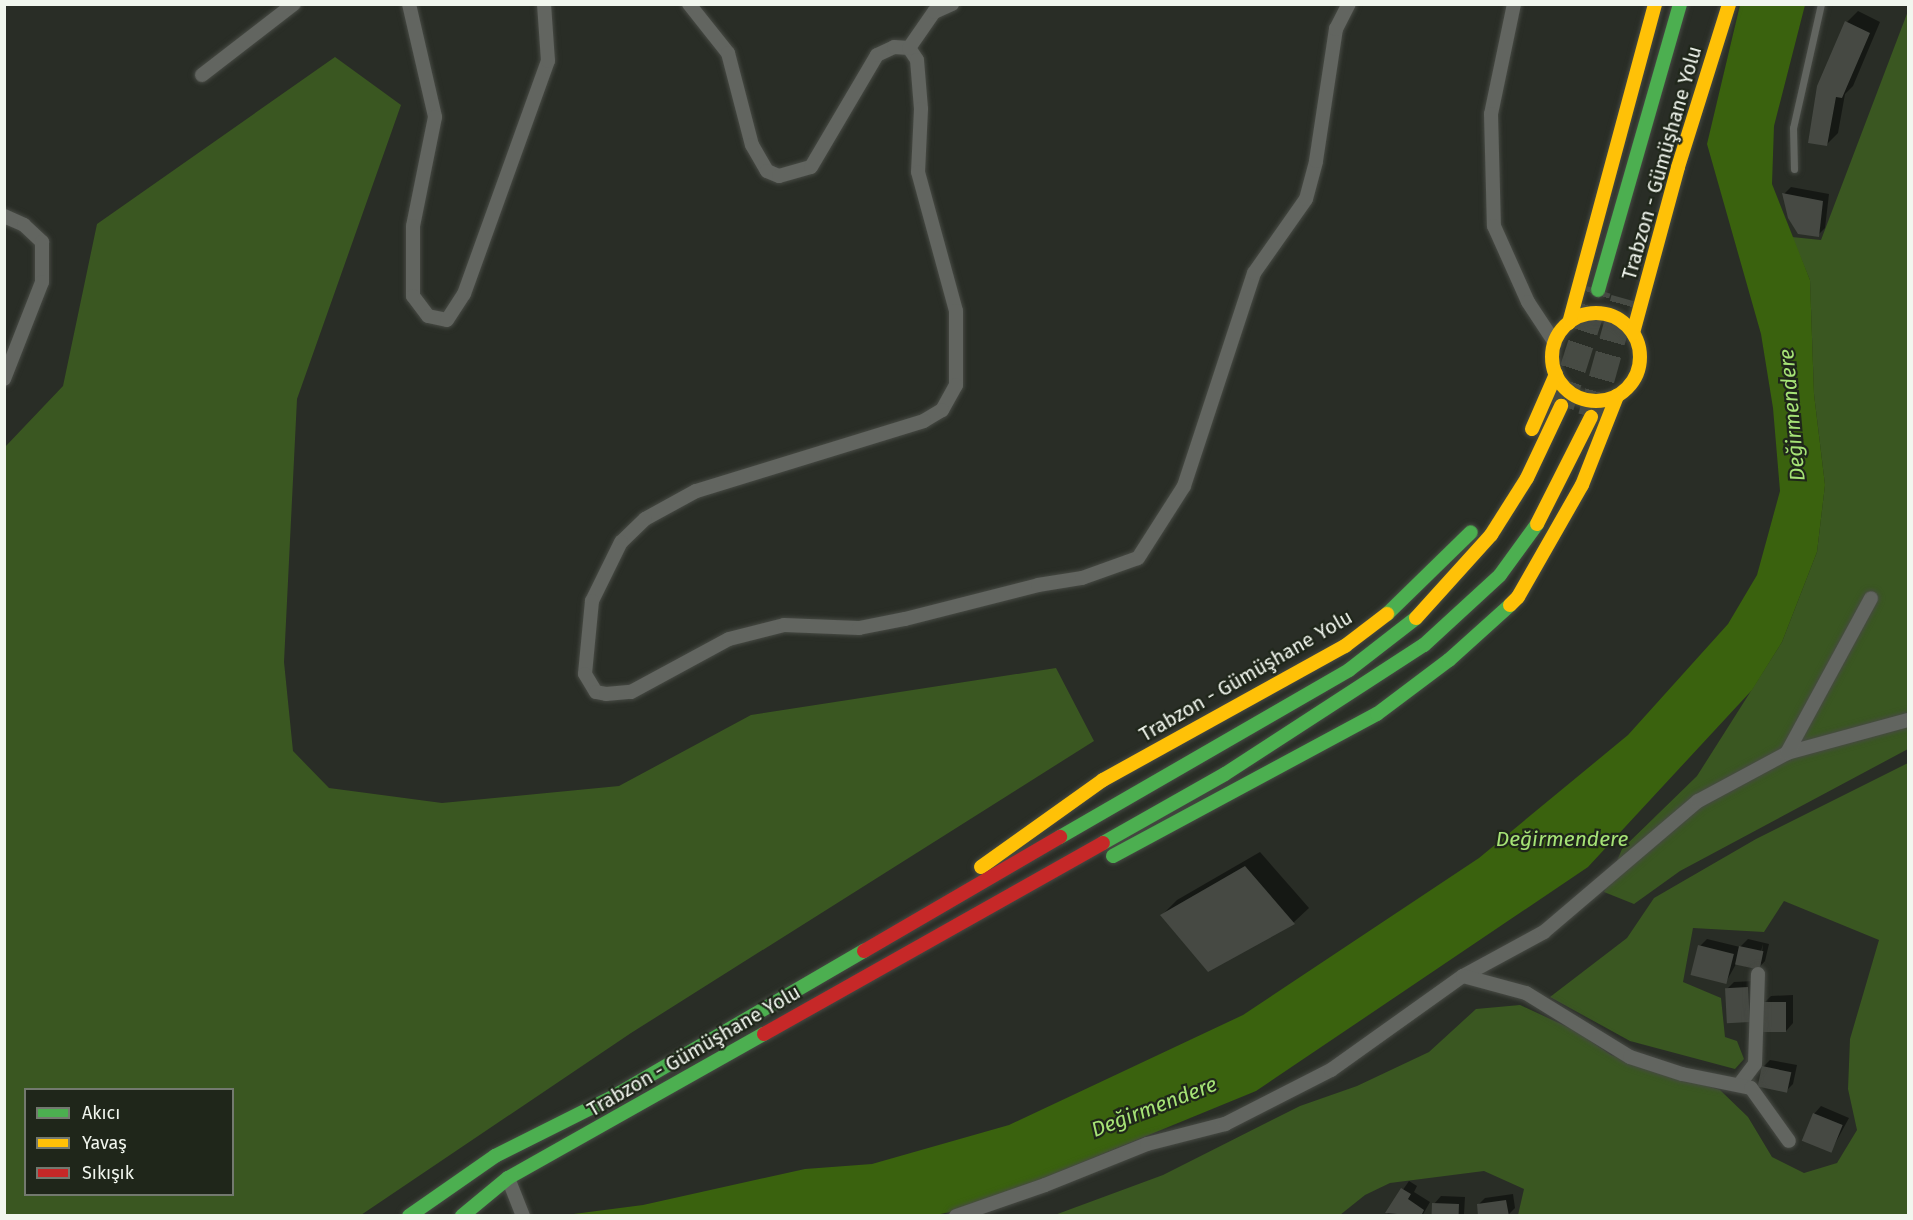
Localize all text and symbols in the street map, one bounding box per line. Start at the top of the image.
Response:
street label: Trabzon - Gümüşhane Yolu [1617,43,1707,283]
water label: Değirmendere [1774,348,1810,482]
street label: Trabzon - Gümüşhane Yolu [1135,605,1357,747]
water label: Değirmendere [1496,826,1628,852]
street label: Trabzon - Gümüşhane Yolu [583,980,805,1122]
water label: Değirmendere [1088,1072,1220,1142]
legend [24,1088,234,1196]
text: Akıcı [82,1102,120,1124]
text: Yavaş [82,1132,127,1154]
text: Sıkışık [82,1162,134,1184]

